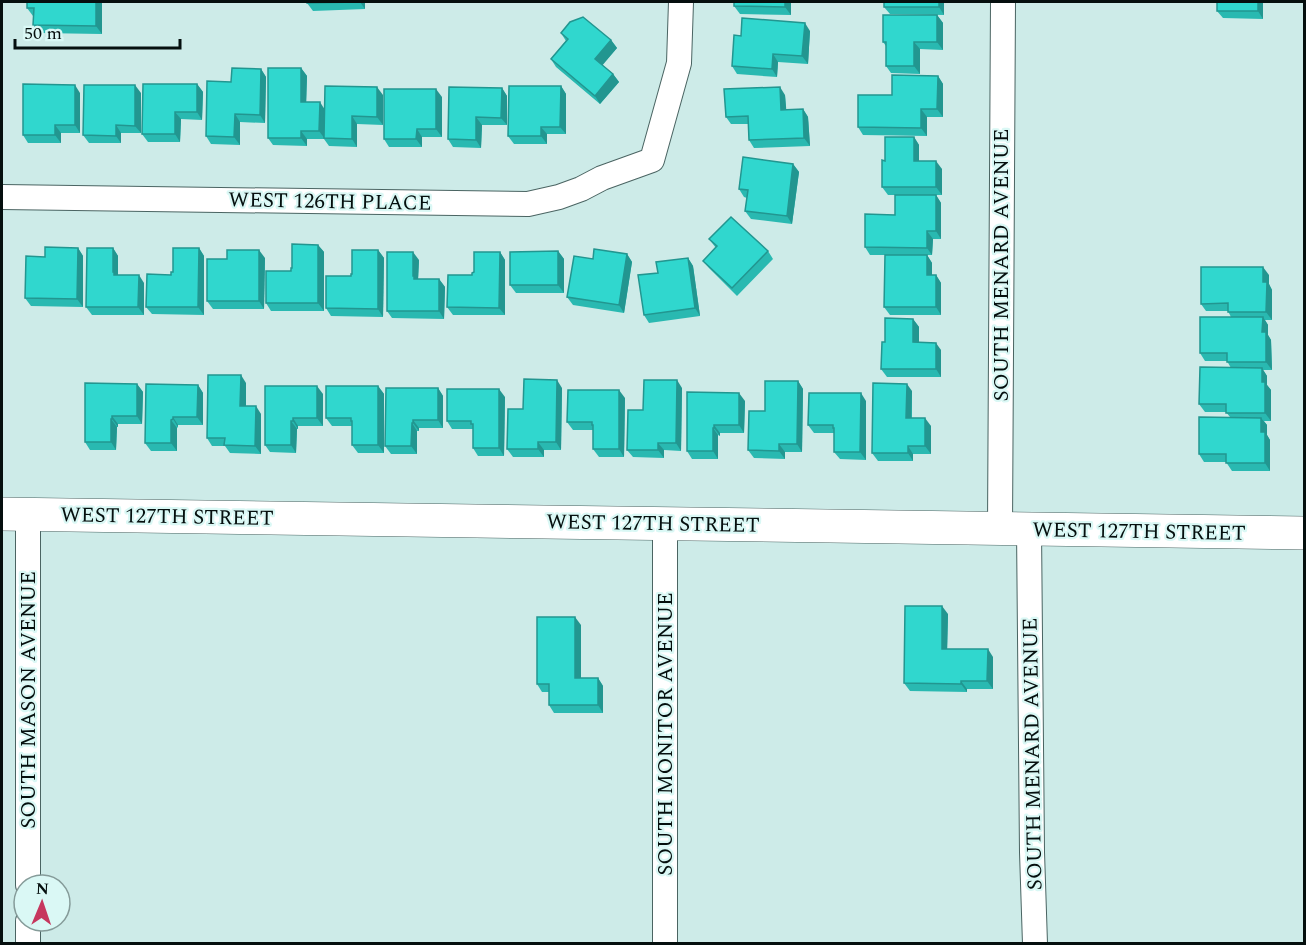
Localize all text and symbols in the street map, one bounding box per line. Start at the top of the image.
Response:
scale bar [15,12,180,50]
text: 50 m [24,20,62,47]
street label: SOUTH MENARD AVENUE [986,129,1018,401]
street label: WEST 126TH PLACE [228,184,432,220]
street label: WEST 127TH STREET [60,499,274,535]
street label: WEST 127TH STREET [546,506,760,542]
street label: WEST 127TH STREET [1032,514,1246,550]
street label: SOUTH MASON AVENUE [13,571,45,829]
street label: SOUTH MONITOR AVENUE [650,592,682,876]
street label: SOUTH MENARD AVENUE [1015,617,1051,891]
north arrow [12,873,72,933]
text: N [36,877,49,901]

